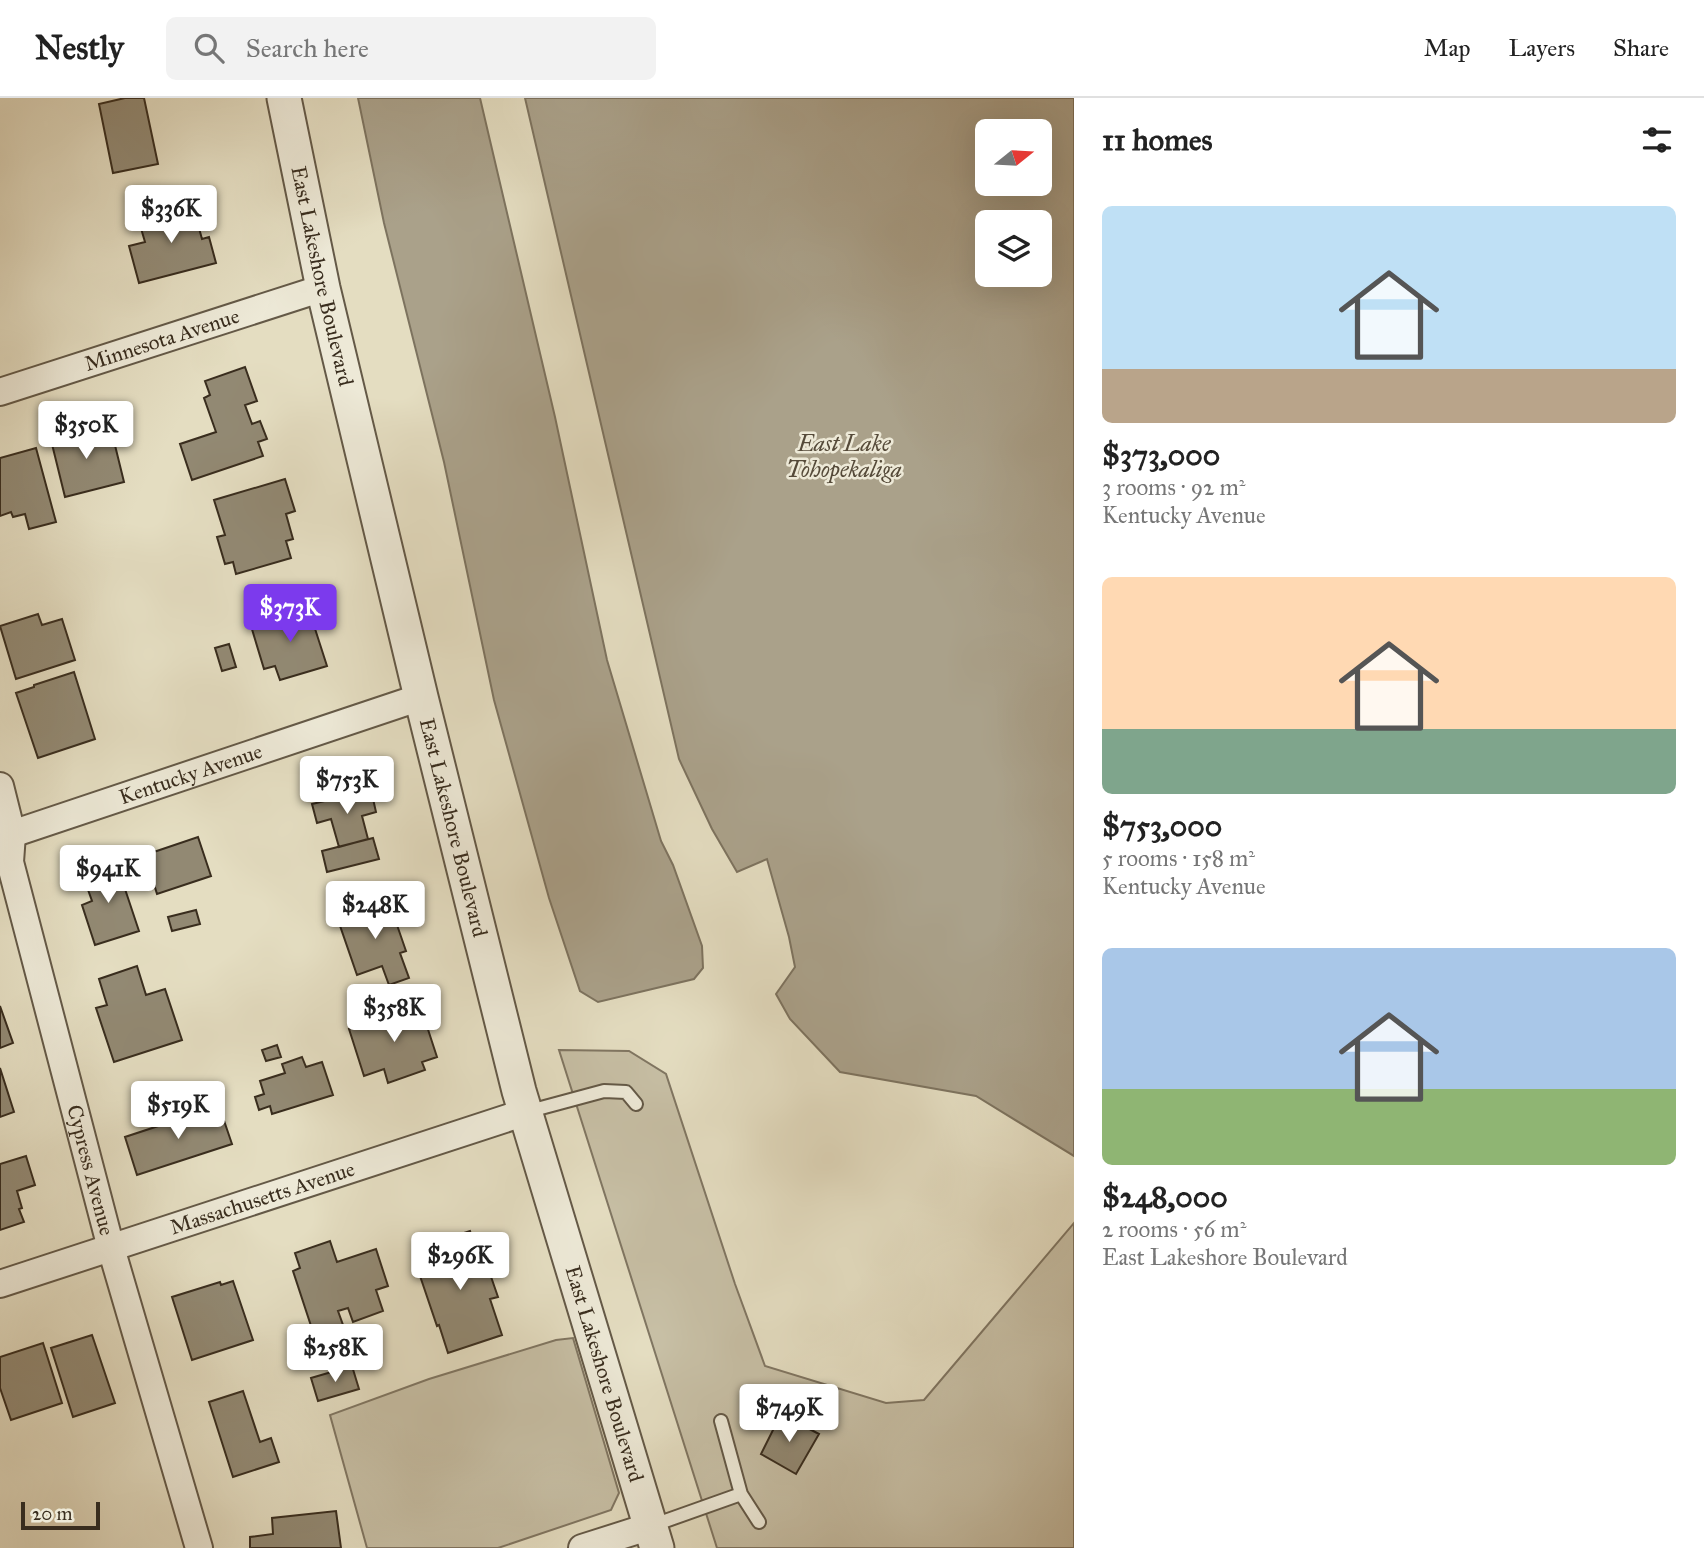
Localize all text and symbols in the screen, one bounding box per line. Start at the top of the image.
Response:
search box [166,17,656,80]
text: Nestly [35,28,124,68]
icon: search [190,29,228,67]
text: Search here [246,32,369,64]
text: Map [1424,33,1471,63]
text: Layers [1509,33,1575,63]
text: Share [1613,33,1669,63]
north arrow [975,119,1052,196]
map controls [975,119,1052,287]
icon: filters [1638,121,1676,159]
text: 11 homes [1102,122,1213,158]
street label: East Lakeshore Boulevard [285,164,359,389]
pin: $336K [122,186,220,245]
text: $336K [141,194,201,222]
button: layers [975,210,1052,287]
icon: home [1326,252,1452,378]
street label: Minnesota Avenue [81,303,243,377]
pin: $350K [37,402,135,461]
text: $350K [54,410,118,438]
water label: East Lake Tohopekaliga [786,429,902,484]
text: $373,000 [1102,437,1220,473]
text: 3 rooms · 92 m² [1102,473,1245,501]
text: Kentucky Avenue [1102,501,1266,529]
pin: $373K [241,584,339,644]
text: $373K [260,593,320,621]
icon: home [1326,623,1452,749]
street label: East Lakeshore Boulevard [414,715,493,940]
street label: Kentucky Avenue [116,738,266,810]
pin: $753K [298,756,396,816]
text: $753K [316,765,378,793]
text: $753,000 [1102,808,1222,844]
text: 5 rooms · 158 m² [1102,844,1255,872]
pin: $941K [59,846,157,905]
text: $941K [76,854,140,882]
text: Kentucky Avenue [1102,872,1266,900]
pin: $248K [326,882,424,941]
text: $248K [342,890,408,918]
pin: $358K [345,984,443,1044]
text: $358K [363,993,425,1021]
icon: home [1326,994,1452,1120]
pin: $519K [129,1082,227,1141]
text: $519K [147,1090,209,1118]
street label: Cypress Avenue [61,1102,120,1238]
street label: Massachusetts Avenue [167,1156,358,1241]
text: $248,000 [1102,1179,1228,1215]
text: 2 rooms · 56 m² [1102,1215,1246,1243]
pin: $296K [411,1232,509,1292]
text: $296K [427,1241,493,1269]
text: East Lakeshore Boulevard [1102,1243,1348,1271]
street label: East Lakeshore Boulevard [559,1263,649,1486]
pin: $258K [286,1324,384,1384]
text: $258K [303,1333,367,1361]
pin: $749K [740,1384,838,1444]
text: $749K [755,1393,823,1421]
scale bar [21,1499,100,1531]
text: 20 m [32,1502,73,1525]

